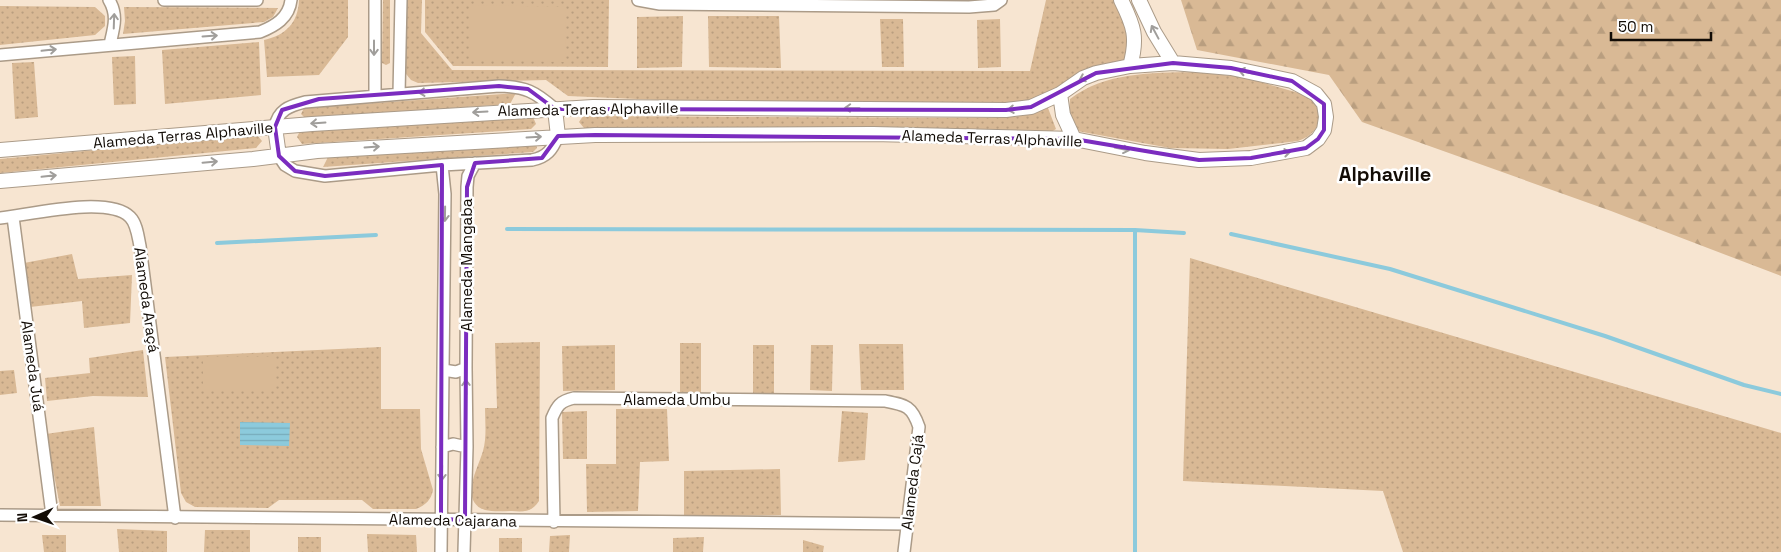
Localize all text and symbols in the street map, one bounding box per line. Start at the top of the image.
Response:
scale bar [1611,10,1711,42]
one-way arrow [109,14,119,30]
text: 50 m [1618,17,1653,36]
one-way arrow [1150,25,1159,40]
one-way arrow [202,32,218,41]
one-way arrow [369,39,379,55]
one-way arrow [40,45,56,55]
one-way arrow [1239,67,1255,76]
one-way arrow [1079,73,1094,83]
one-way arrow [418,87,434,97]
street label: Alameda Terras Alphaville [497,98,679,120]
one-way arrow [845,104,861,113]
one-way arrow [1007,104,1023,114]
one-way arrow [472,108,488,117]
street label: Alameda Terras Alphaville [92,118,274,152]
one-way arrow [310,119,326,128]
street label: Alameda Terras Alphaville [901,125,1083,151]
one-way arrow [526,132,542,141]
one-way arrow [364,143,380,152]
one-way arrow [1113,144,1129,154]
one-way arrow [1275,148,1291,158]
one-way arrow [202,157,218,167]
district label: Alphaville [1339,161,1431,187]
one-way arrow [40,171,56,181]
street label: Alameda Mangaba [457,198,476,332]
one-way arrow [440,205,450,221]
street label: Alameda Araçá [130,246,164,354]
street label: Alameda Juá [17,319,49,413]
one-way arrow [462,380,471,396]
street label: Alameda Umbu [623,390,731,409]
street label: Alameda Cajá [897,433,927,531]
one-way arrow [437,464,447,481]
north arrow [10,492,60,542]
street label: Alameda Cajarana [389,509,518,531]
text: N [13,512,31,522]

